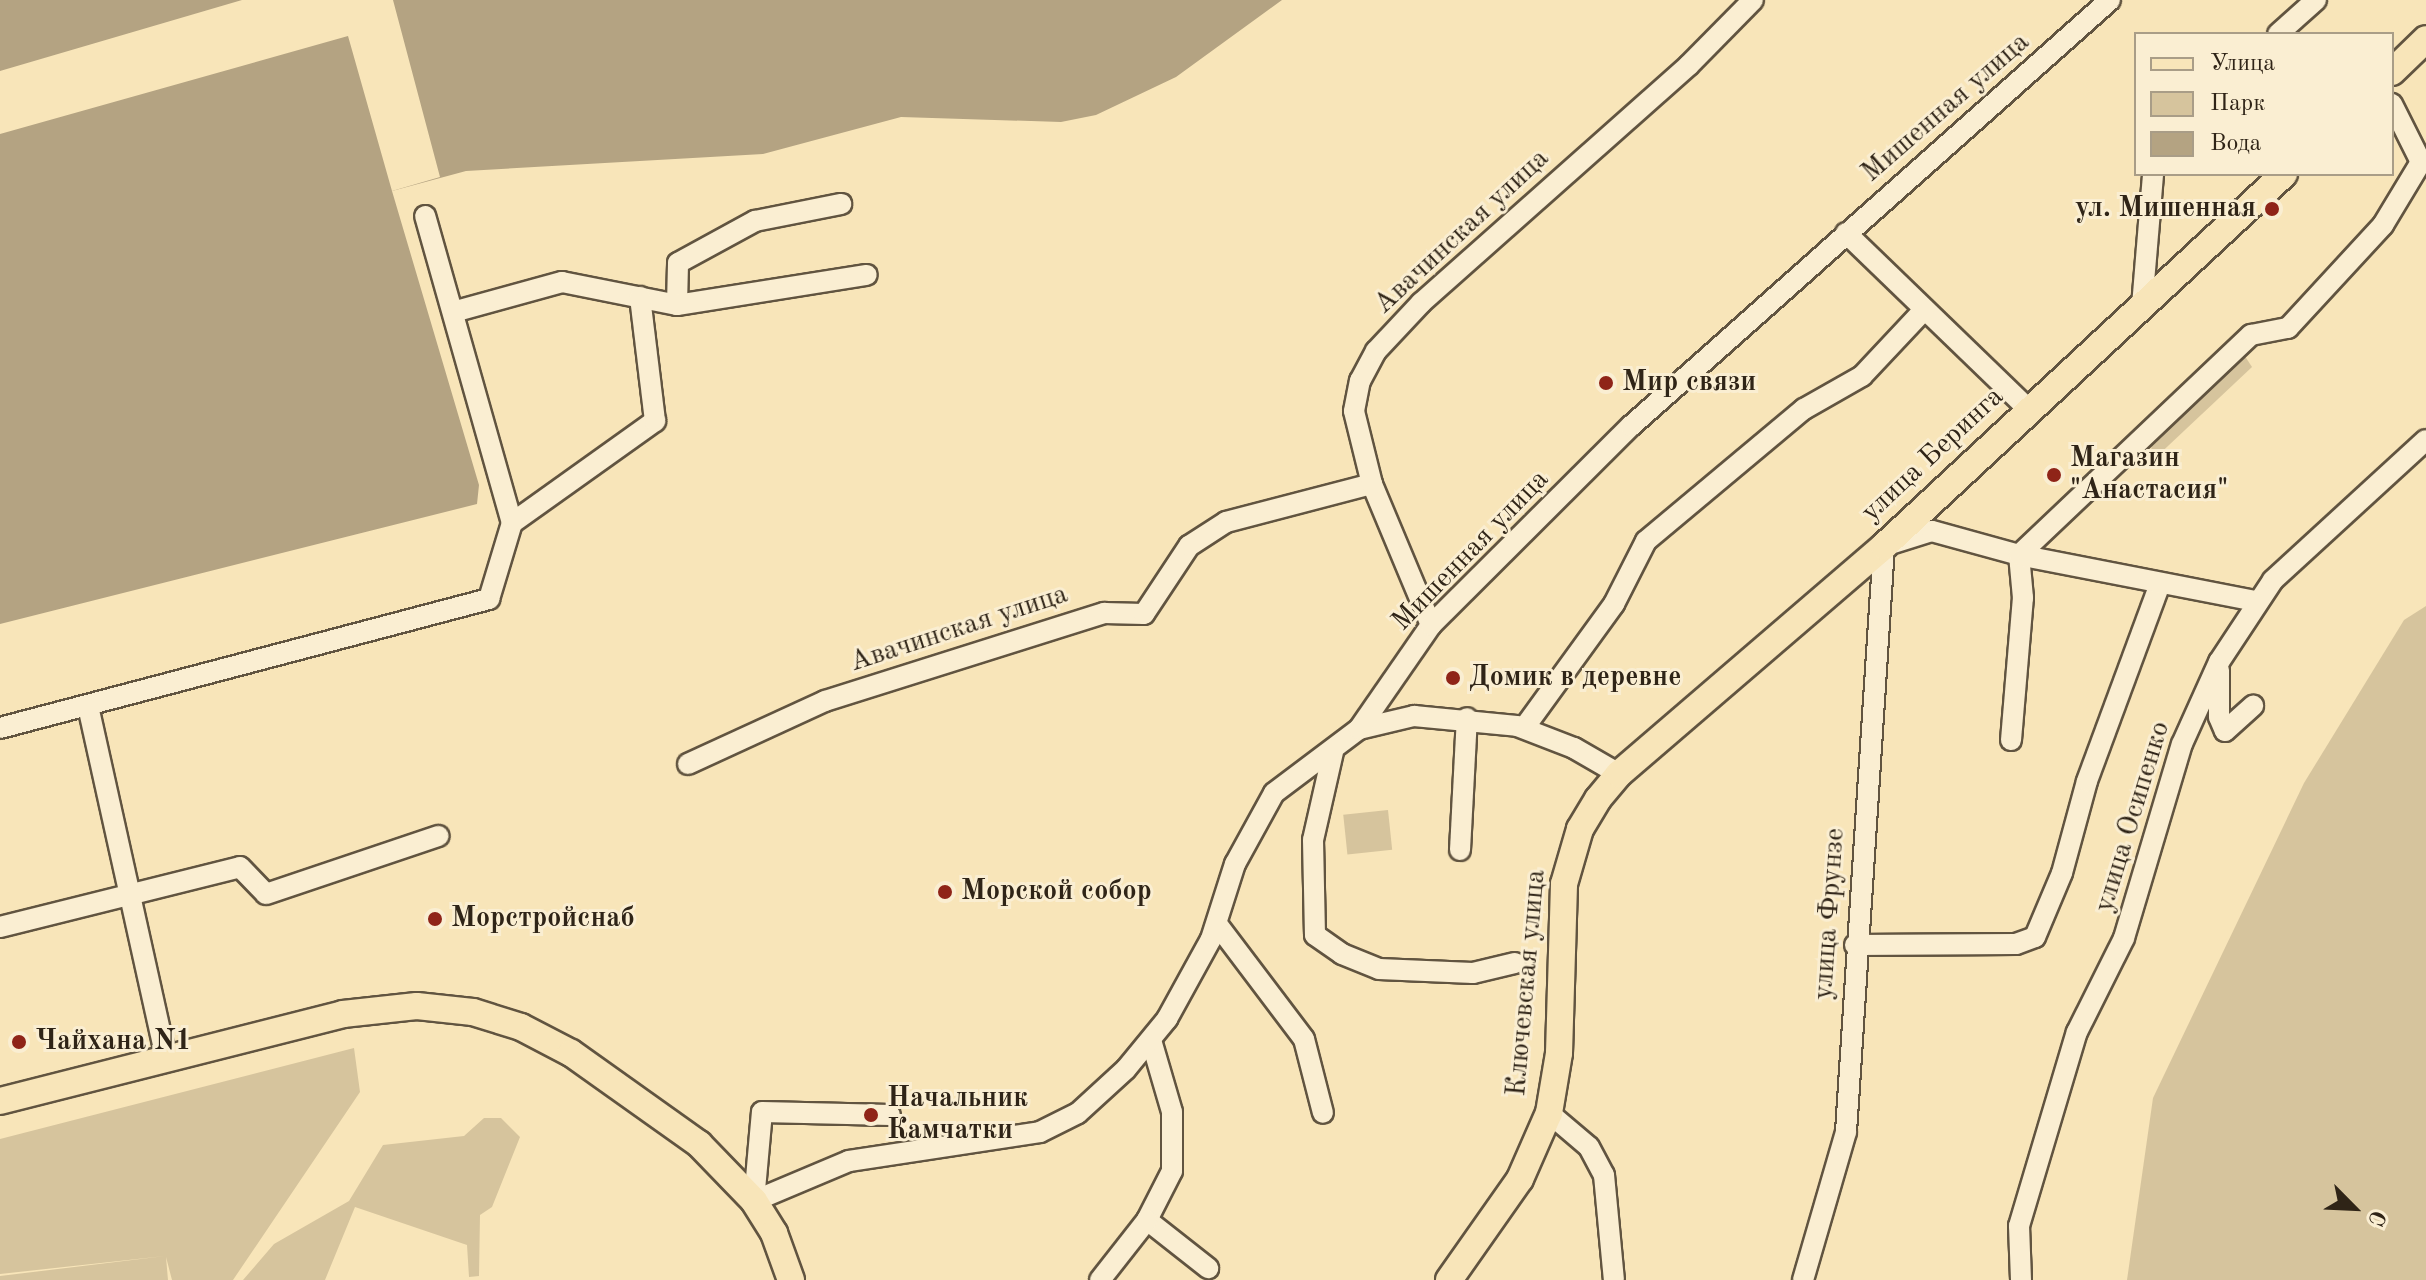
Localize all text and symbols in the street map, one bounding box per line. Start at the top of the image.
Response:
street label: Мишенная улица [1855,26,2037,190]
legend [2134,32,2394,176]
text: Улица [2210,52,2275,76]
text: Парк [2210,92,2265,116]
text: Вода [2210,132,2261,156]
street label: Авачинская улица [1367,142,1557,322]
place label: ул. Мишенная [2075,192,2256,226]
marker: ул. Мишенная [2263,200,2281,218]
place label: Мир связи [1622,366,1756,400]
marker: Мир связи [1597,374,1615,392]
street label: улица Беринга [1855,381,2011,529]
place label: Магазин "Анастасия" [2070,442,2228,508]
street label: Мишенная улица [1386,463,1556,639]
marker: Магазин "Анастасия" [2045,466,2063,484]
street label: Авачинская улица [846,578,1072,680]
place label: Домик в деревне [1469,661,1681,695]
marker: Домик в деревне [1444,669,1462,687]
street label: улица Осипенко [2088,717,2178,917]
street label: улица Фрунзе [1807,827,1853,1001]
street label: Ключевская улица [1500,868,1554,1098]
place label: Морской собор [961,875,1152,909]
marker: Морской собор [936,883,954,901]
place label: Морстройснаб [451,902,635,936]
marker: Морстройснаб [426,910,444,928]
place label: Чайхана N1 [35,1025,192,1059]
marker: Чайхана N1 [10,1033,28,1051]
place label: Начальник Камчатки [887,1082,1028,1148]
marker: Начальник Камчатки [862,1106,880,1124]
north arrow [2314,1168,2394,1248]
text: С [2363,1207,2389,1229]

